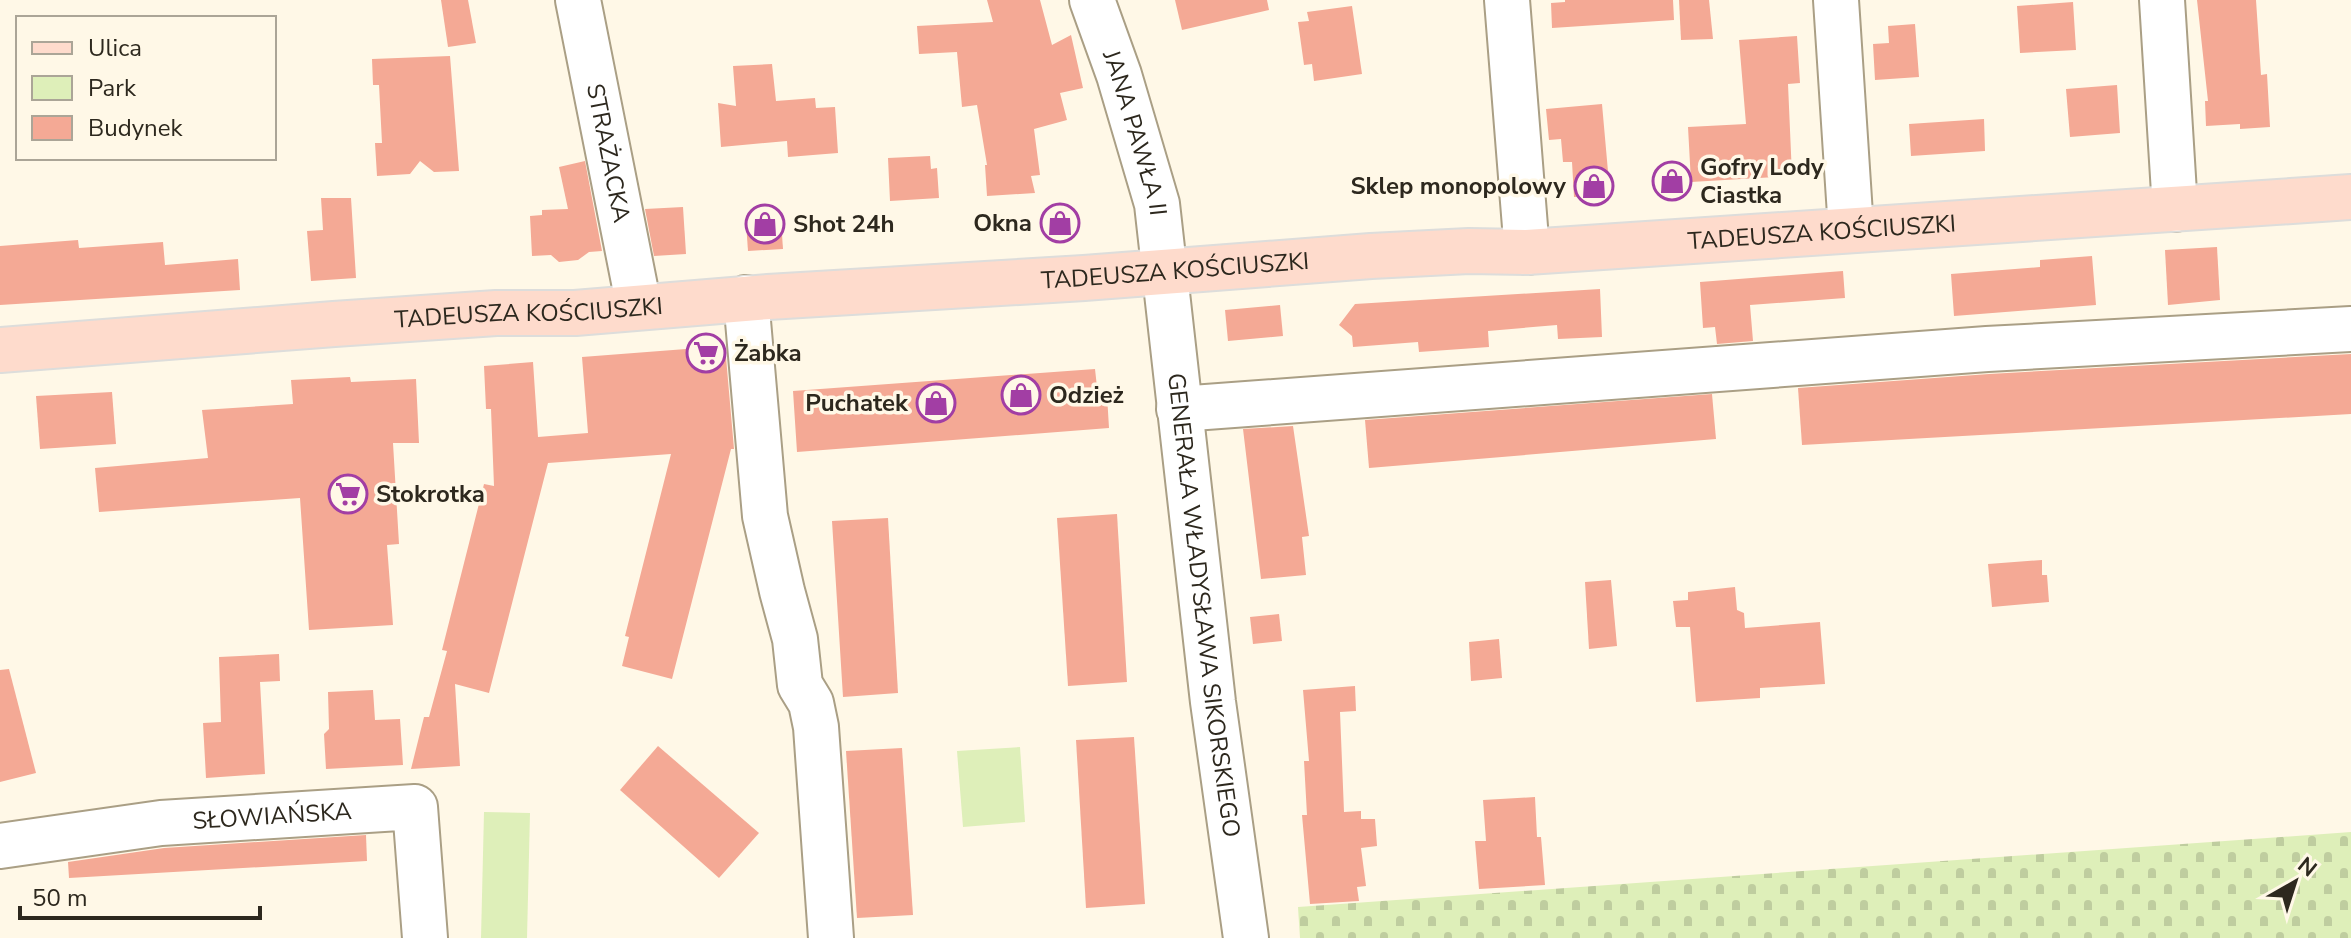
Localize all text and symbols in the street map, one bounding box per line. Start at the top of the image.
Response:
legend [16,16,276,160]
text: Ulica [88,32,142,64]
street label: JANA PAWŁA II [1095,45,1174,217]
text: Park [88,72,137,104]
street label: STRAŻACKA [579,81,638,226]
text: Budynek [88,112,183,144]
place label: Gofry Lody Ciastka [1700,151,1824,211]
shop icon: Gofry Lody Ciastka [1651,160,1693,202]
shop icon: Sklep monopolowy [1573,165,1615,207]
place label: Sklep monopolowy [1350,170,1566,202]
shop icon: Okna [1039,202,1081,244]
shop icon: Shot 24h [744,203,786,245]
place label: Okna [973,207,1032,239]
street label: TADEUSZA KOŚCIUSZKI [1687,207,1957,257]
place label: Shot 24h [793,208,894,240]
street label: TADEUSZA KOŚCIUSZKI [1040,245,1310,297]
street label: TADEUSZA KOŚCIUSZKI [393,290,664,336]
supermarket icon: Żabka [685,332,727,374]
place label: Żabka [734,337,802,369]
street label: GENERAŁA WŁADYSŁAWA SIKORSKIEGO [1160,371,1248,839]
shop icon: Odzież [1000,374,1042,416]
place label: Odzież [1049,379,1124,411]
shop icon: Puchatek [915,382,957,424]
place label: Puchatek [805,387,909,419]
supermarket icon: Stokrotka [327,473,369,515]
place label: Stokrotka [376,478,485,510]
street label: SŁOWIAŃSKA [192,795,353,837]
north arrow [2255,842,2335,922]
text: N [2291,850,2323,884]
scale bar [20,870,260,920]
text: 50 m [32,882,88,914]

